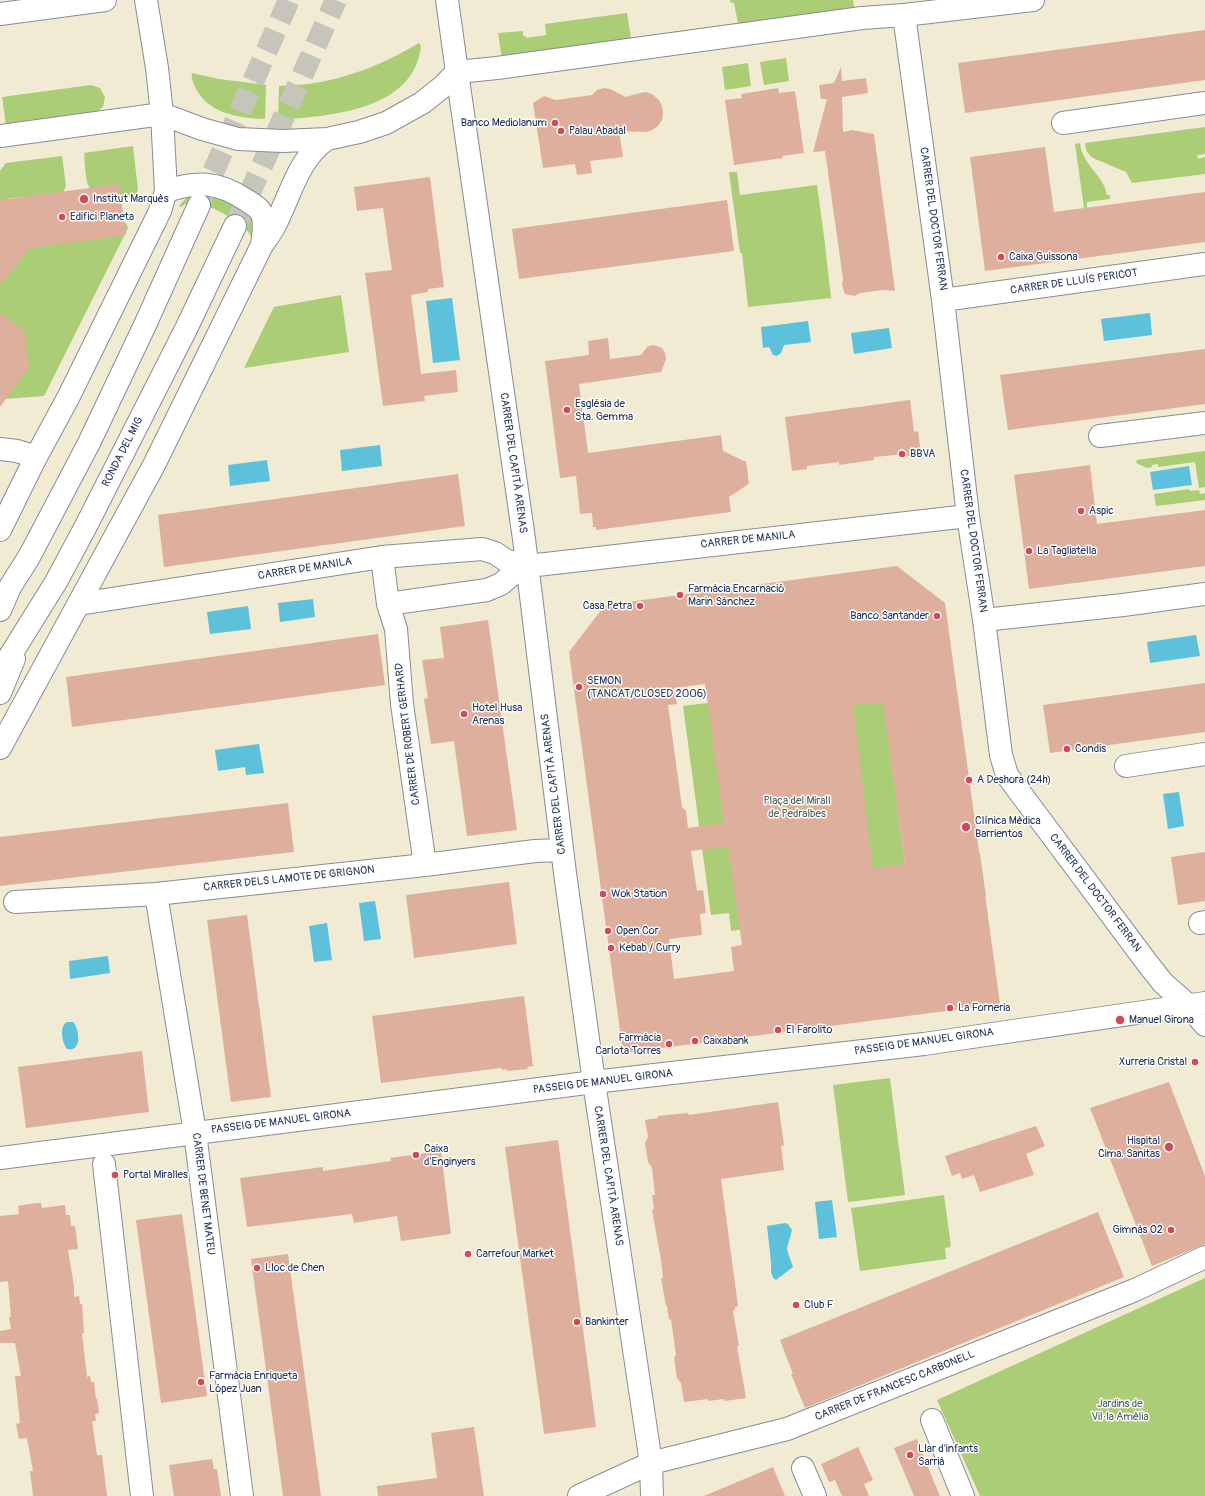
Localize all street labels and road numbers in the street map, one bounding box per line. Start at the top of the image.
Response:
street label: CARRER DEL DOCTOR FERRAN [916,147,950,291]
street label: CARRER DE LLUÍS PERICOT [1009,267,1139,297]
street label: CARRER DEL CAPITÀ ARENAS [497,392,529,534]
street label: RONDA DEL MIG [100,415,146,489]
street label: CARRER DEL DOCTOR FERRAN [956,469,990,613]
street label: CARRER DE MANILA [700,528,796,552]
street label: CARRER DE MANILA [257,555,353,583]
street label: CARRER DE ROBERT GERHARD [393,662,423,806]
street label: CARRER DEL CAPITÀ ARENAS [539,713,569,855]
street label: CARRER DEL DOCTOR FERRAN [1046,831,1144,955]
street label: CARRER DELS LAMOTE DE GRIGNON [203,863,375,895]
street label: PASSEIG DE MANUEL GIRONA [853,1026,995,1058]
street label: PASSEIG DE MANUEL GIRONA [532,1067,674,1097]
street label: CARRER DEL CAPITÀ ARENAS [590,1105,626,1247]
street label: PASSEIG DE MANUEL GIRONA [210,1107,352,1137]
street label: CARRER DE BENET MATEU [189,1132,217,1256]
street label: CARRER DE FRANCESC CARBONELL [813,1348,977,1424]

